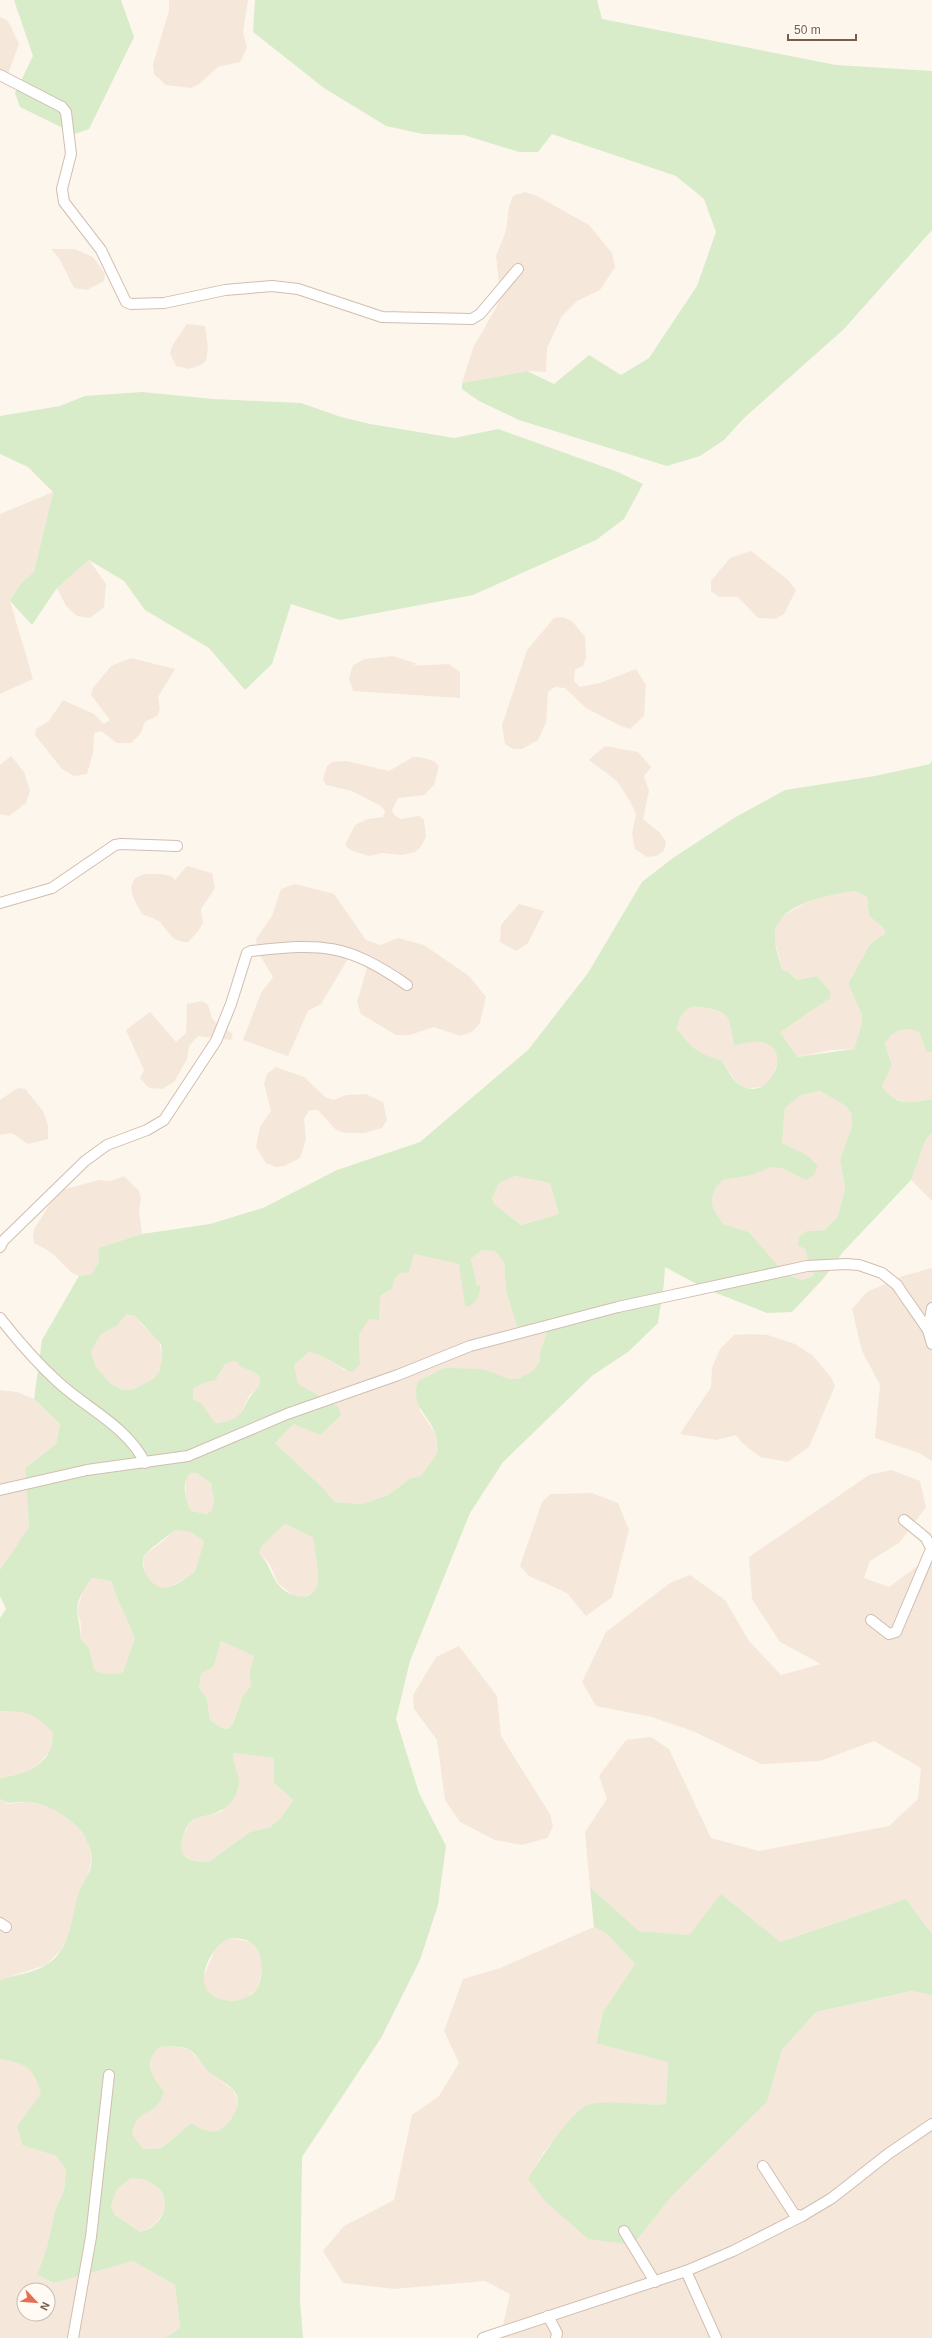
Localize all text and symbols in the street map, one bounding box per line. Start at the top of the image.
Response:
scale bar [788,16,856,42]
text: 50 m [794,23,821,37]
north arrow [16,2282,56,2322]
text: N [38,2300,52,2313]

